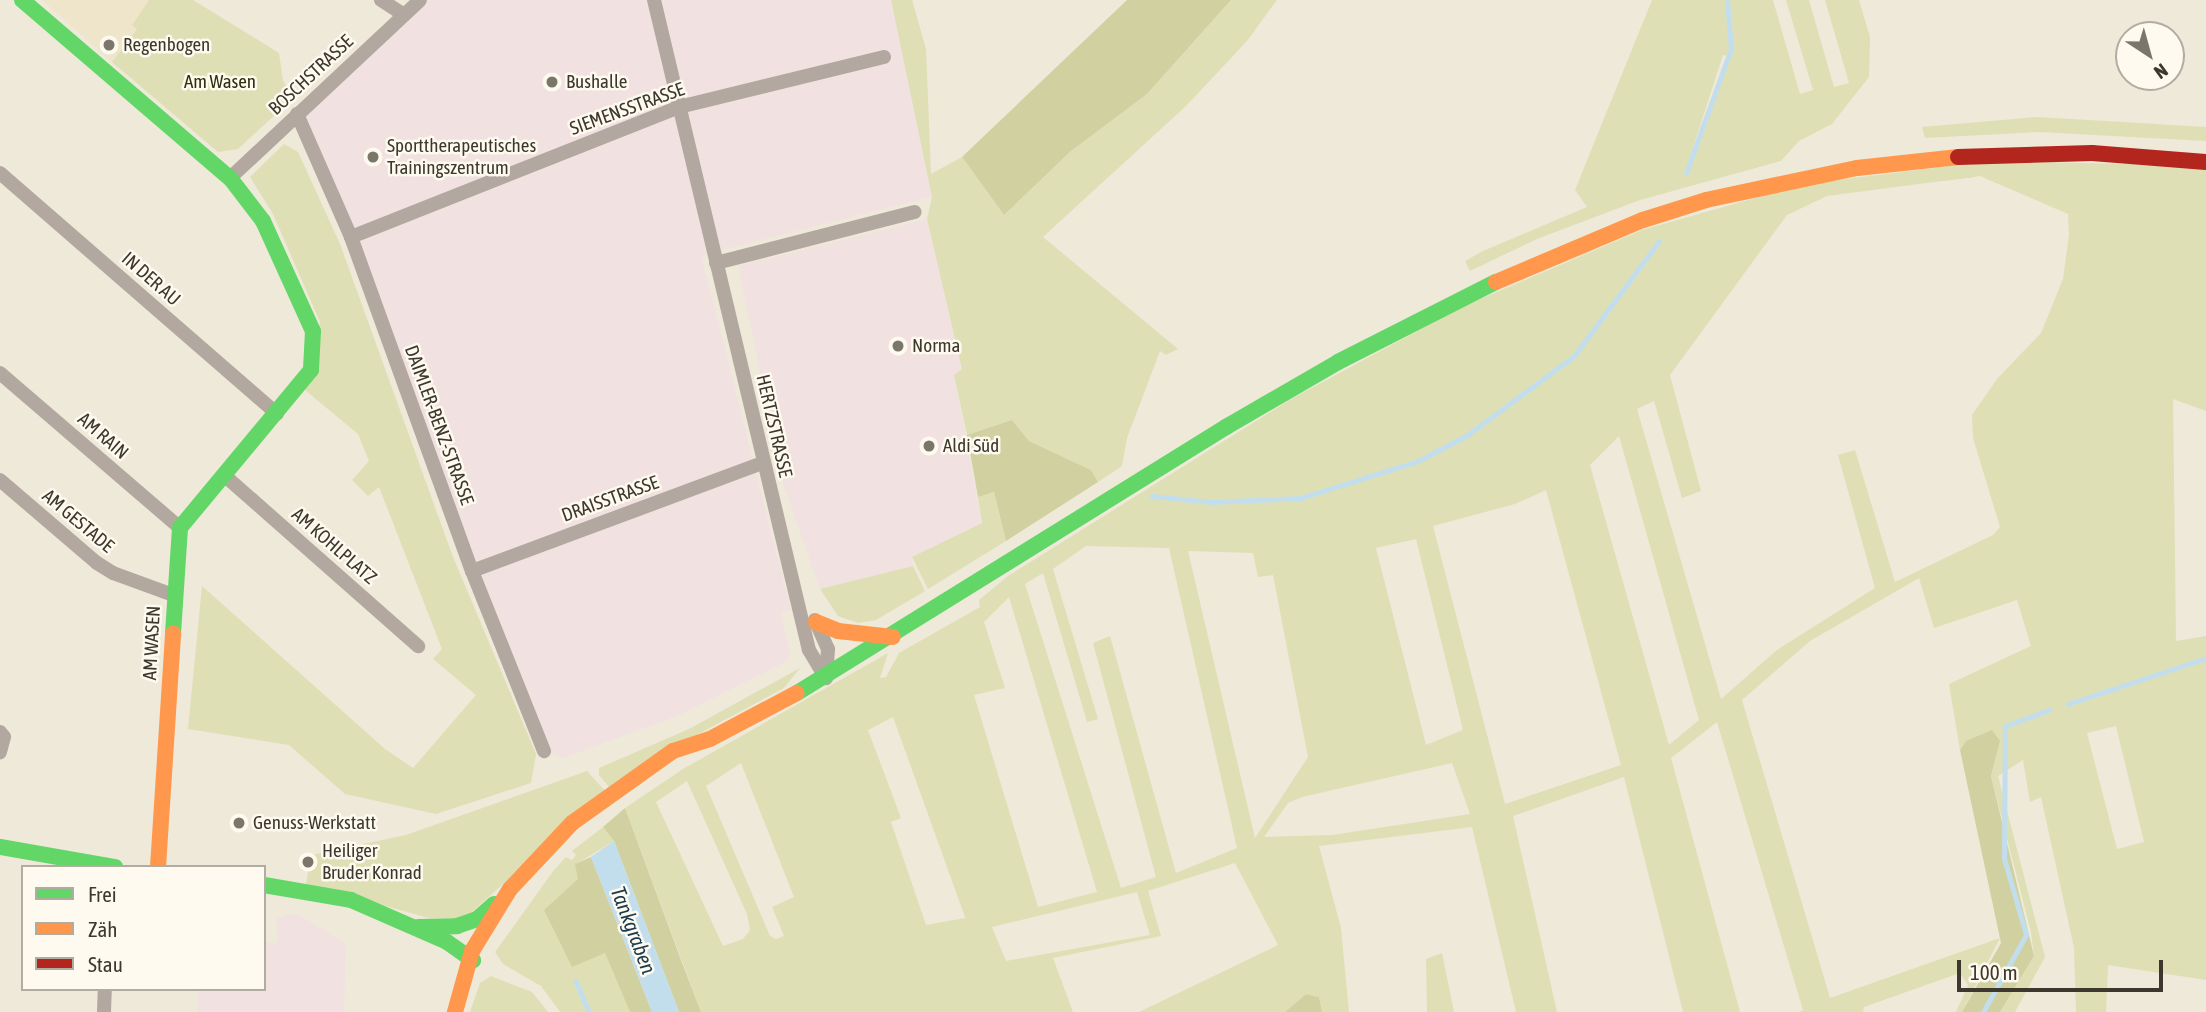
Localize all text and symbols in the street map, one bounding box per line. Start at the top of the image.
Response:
north arrow [2115,21,2185,91]
street label: BOSCHSTRASSE [264,30,358,120]
place label: Regenbogen [123,34,210,56]
marker: Regenbogen [101,37,117,53]
text: N [2150,59,2172,84]
park label: Am Wasen [184,71,256,93]
place label: Bushalle [566,71,627,93]
marker: Bushalle [544,74,560,90]
street label: SIEMENSSTRASSE [567,78,687,140]
place label: Sporttherapeutisches Trainingszentrum [387,135,536,179]
marker: Sporttherapeutisches Trainingszentrum [365,149,381,165]
street label: IN DER AU [117,247,185,311]
place label: Norma [912,335,960,357]
marker: Norma [890,338,906,354]
street label: DAIMLER-BENZ-STRASSE [400,342,478,508]
street label: HERTZSTRASSE [751,372,797,480]
street label: AM RAIN [73,408,133,464]
place label: Aldi Süd [943,435,999,457]
marker: Aldi Süd [921,438,937,454]
street label: DRAISSTRASSE [558,471,662,527]
street label: AM GESTADE [38,484,118,558]
street label: AM KOHLPLATZ [287,503,381,589]
street label: AM WASEN [139,605,165,681]
place label: Genuss-Werkstatt [253,812,376,834]
marker: Genuss-Werkstatt [231,815,247,831]
place label: Heiliger Bruder Konrad [322,840,422,884]
marker: Heiliger Bruder Konrad [300,854,316,870]
legend [21,865,266,991]
text: Frei [88,882,117,906]
water label: Tankgraben [606,883,662,977]
text: Zäh [88,917,117,941]
scale bar [1961,946,2168,990]
text: Stau [88,952,123,976]
text: 100 m [1970,960,2018,984]

